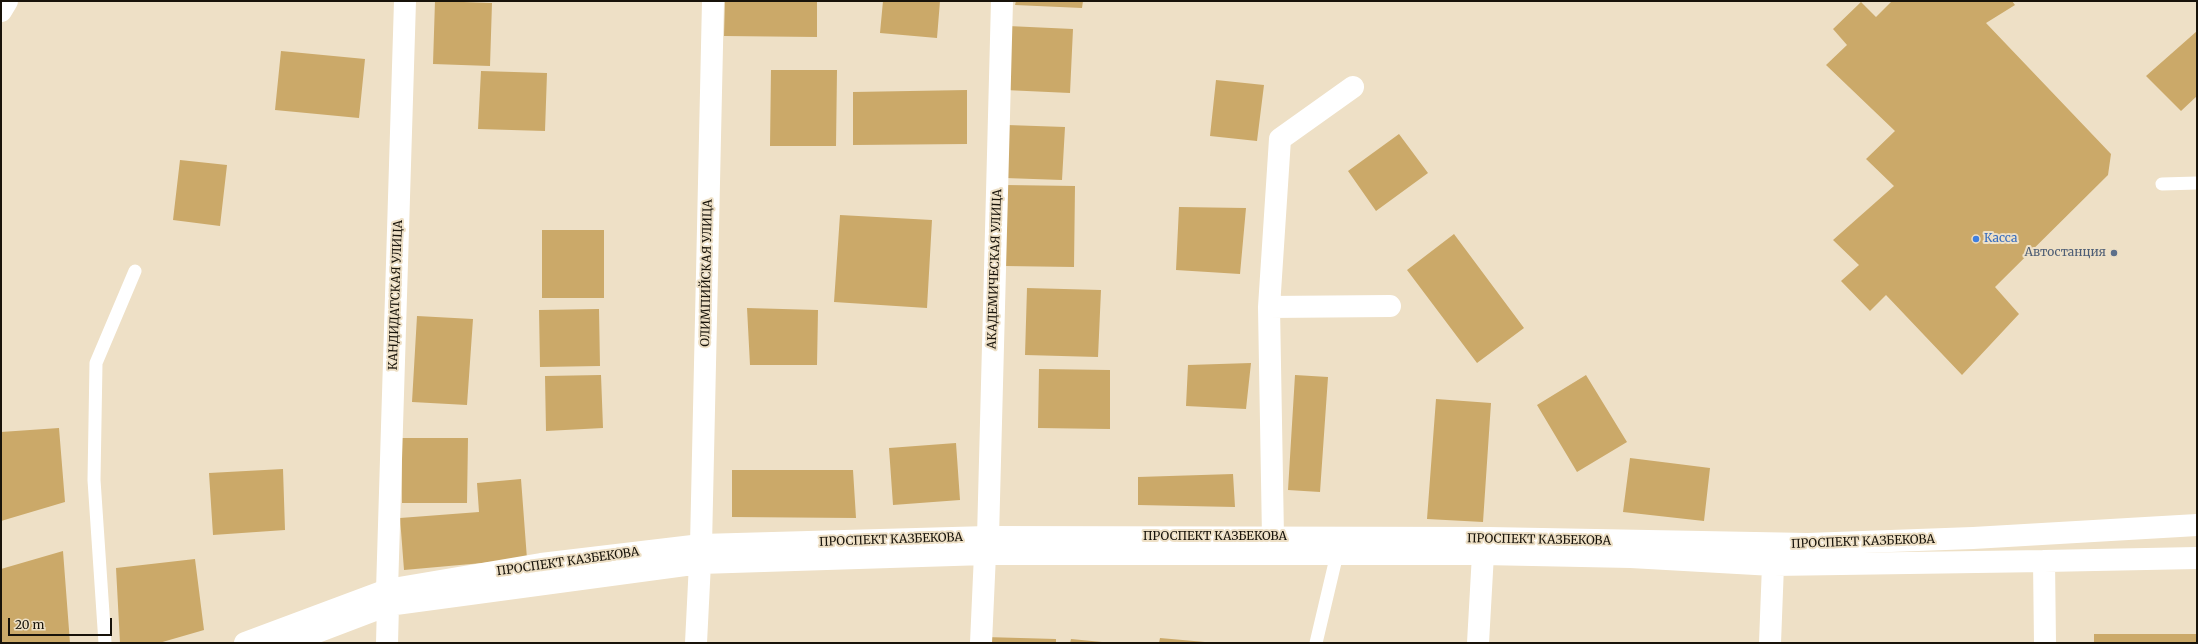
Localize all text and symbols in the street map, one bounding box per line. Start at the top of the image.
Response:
street label: АКАДЕМИЧЕСКАЯ УЛИЦА [985,189,1005,349]
street label: ОЛИМПИЙСКАЯ УЛИЦА [699,199,715,347]
street label: КАНДИДАТСКАЯ УЛИЦА [386,220,406,370]
place label: Касса [1984,232,2017,246]
marker: Касса [1971,234,1981,244]
place label: Автостанция [2025,246,2106,260]
marker: Автостанция [2109,248,2119,258]
street label: ПРОСПЕКТ КАЗБЕКОВА [819,530,963,550]
street label: ПРОСПЕКТ КАЗБЕКОВА [1143,530,1287,544]
street label: ПРОСПЕКТ КАЗБЕКОВА [1467,532,1611,548]
street label: ПРОСПЕКТ КАЗБЕКОВА [1791,532,1935,552]
street label: ПРОСПЕКТ КАЗБЕКОВА [496,545,640,579]
scale bar [10,610,114,636]
text: 20 m [15,617,44,632]

